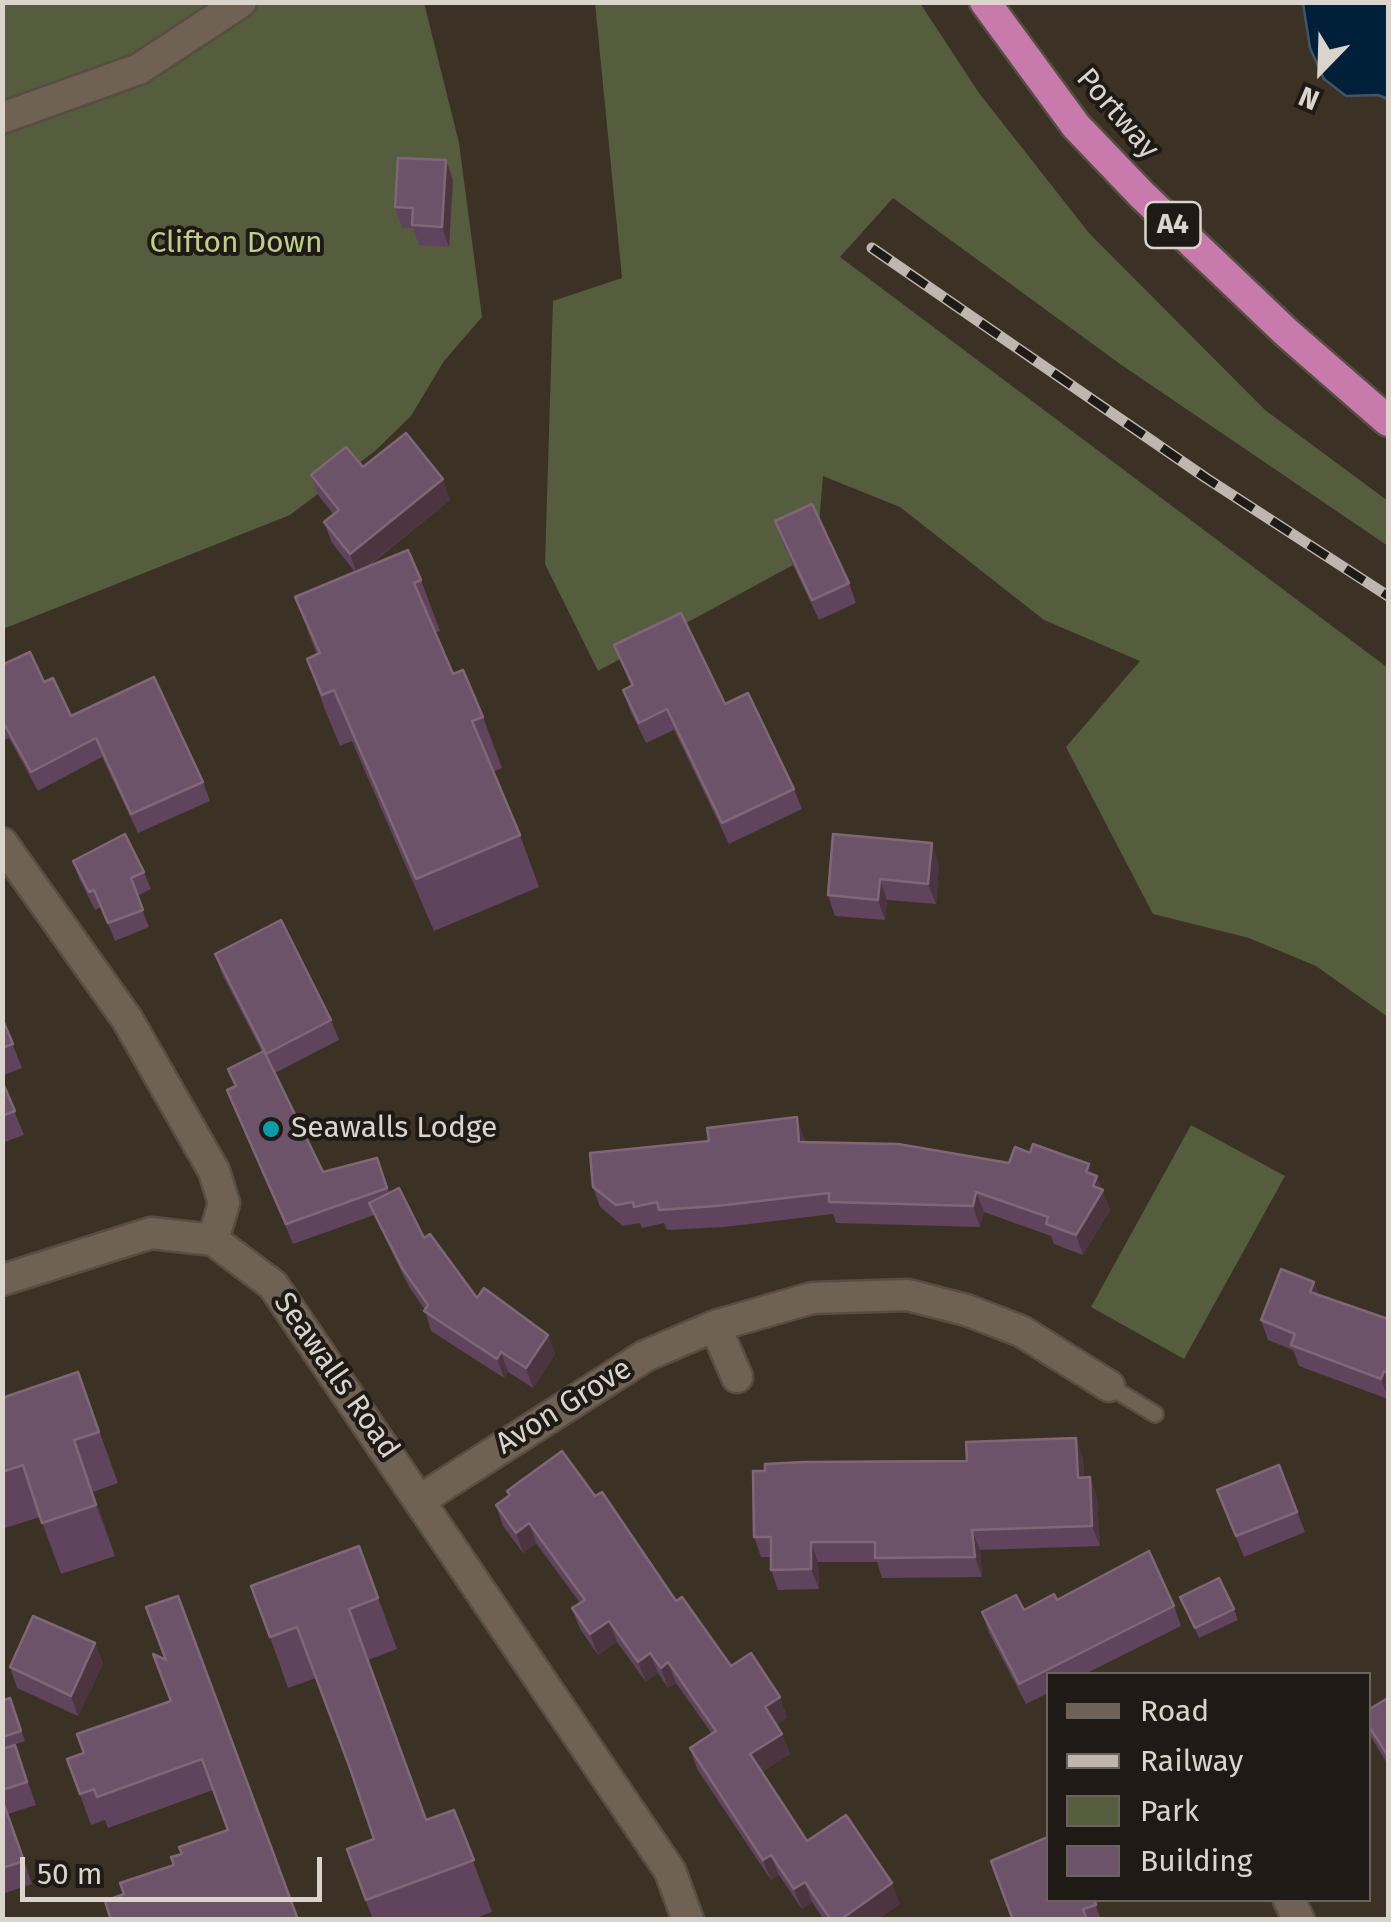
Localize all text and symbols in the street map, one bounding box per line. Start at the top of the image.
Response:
north arrow [1271,20,1371,120]
street label: Portway [1068,61,1166,167]
text: N [1294,79,1324,117]
road number: A4 [1146,202,1200,248]
park label: Clifton Down [149,226,323,262]
place label: Seawalls Lodge [291,1111,497,1147]
marker: Seawalls Lodge [260,1118,282,1140]
street label: Seawalls Road [265,1286,407,1466]
street label: Avon Grove [490,1351,638,1463]
legend [1046,1672,1371,1902]
text: Road [1140,1693,1209,1729]
text: Railway [1140,1743,1243,1779]
text: Park [1140,1793,1199,1829]
scale bar [25,1837,328,1899]
text: Building [1140,1843,1252,1879]
text: 50 m [37,1856,102,1892]

